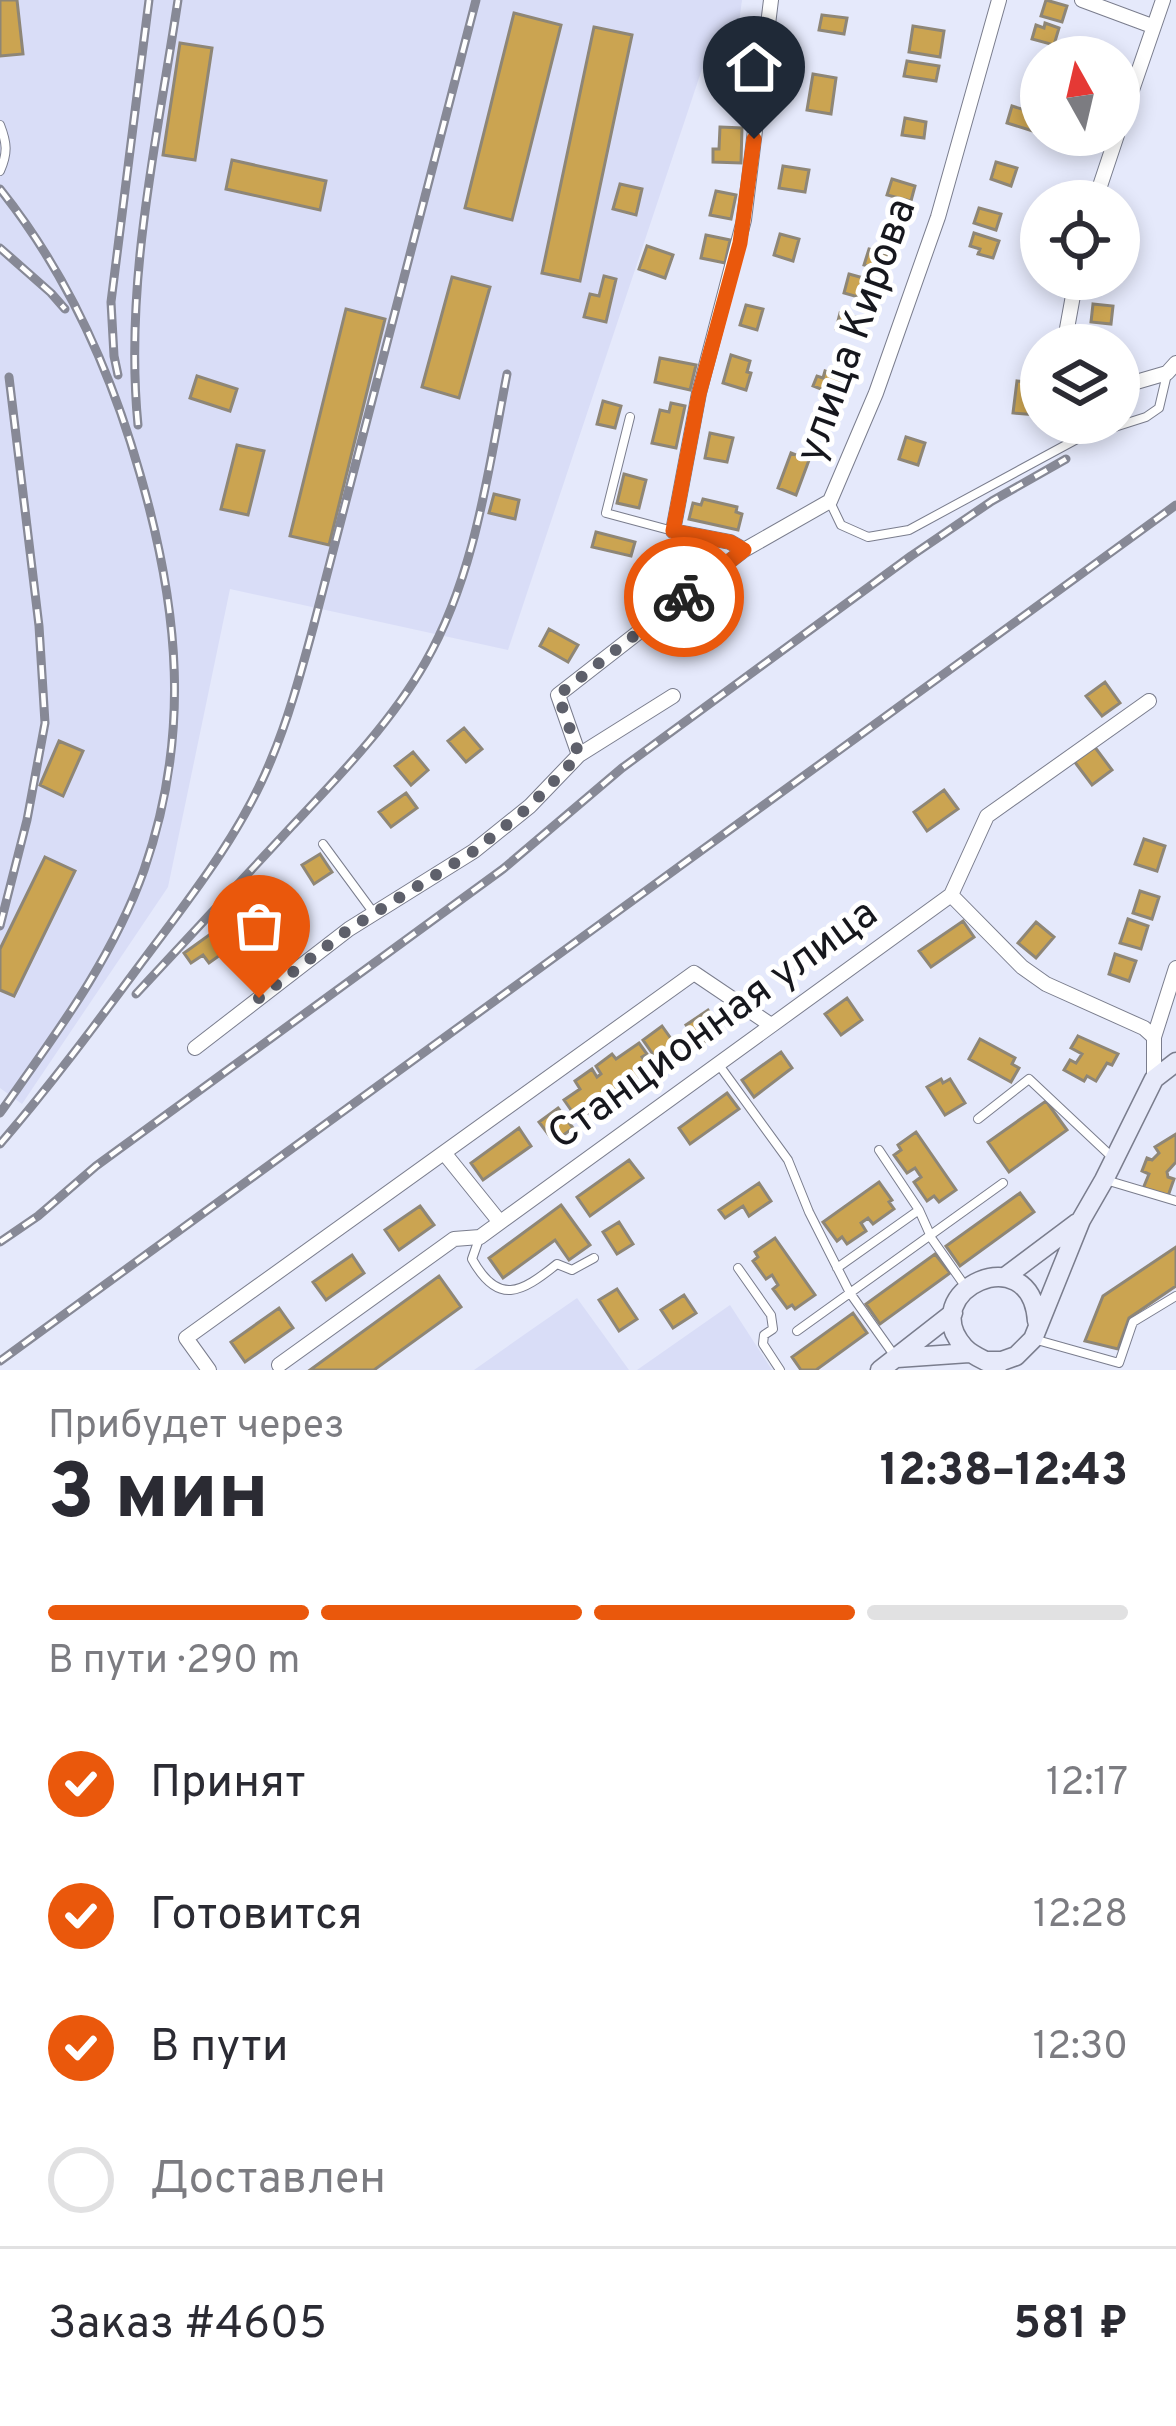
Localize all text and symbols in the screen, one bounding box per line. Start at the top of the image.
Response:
pin [703,16,805,139]
icon: home [721,34,787,100]
north arrow [1020,36,1140,156]
map controls [1020,36,1140,444]
button: locate [1020,180,1140,300]
street label: улица Кирова [786,192,930,470]
button: layers [1020,324,1140,444]
courier [624,537,744,657]
icon: bike [651,564,717,630]
pin [208,875,310,998]
street label: Станционная улица [539,888,889,1164]
icon: bag [226,893,292,959]
text: Прибудет через [48,1403,345,1452]
text: 12:38–12:43 [880,1444,1128,1501]
text: 3 мин [48,1447,269,1546]
text: В пути · 290 m [48,1638,300,1687]
icon: check [48,1751,114,1817]
text: Принят [150,1756,306,1813]
text: 12:17 [1046,1760,1128,1809]
icon: check [48,1883,114,1949]
text: Готовится [150,1888,363,1945]
text: 12:28 [1033,1892,1128,1941]
icon: check [48,2015,114,2081]
text: В пути [150,2020,288,2077]
text: 12:30 [1033,2024,1128,2073]
text: Доставлен [150,2152,386,2209]
text: Заказ #4605 [48,2297,327,2354]
text: 581 ₽ [1013,2297,1128,2354]

